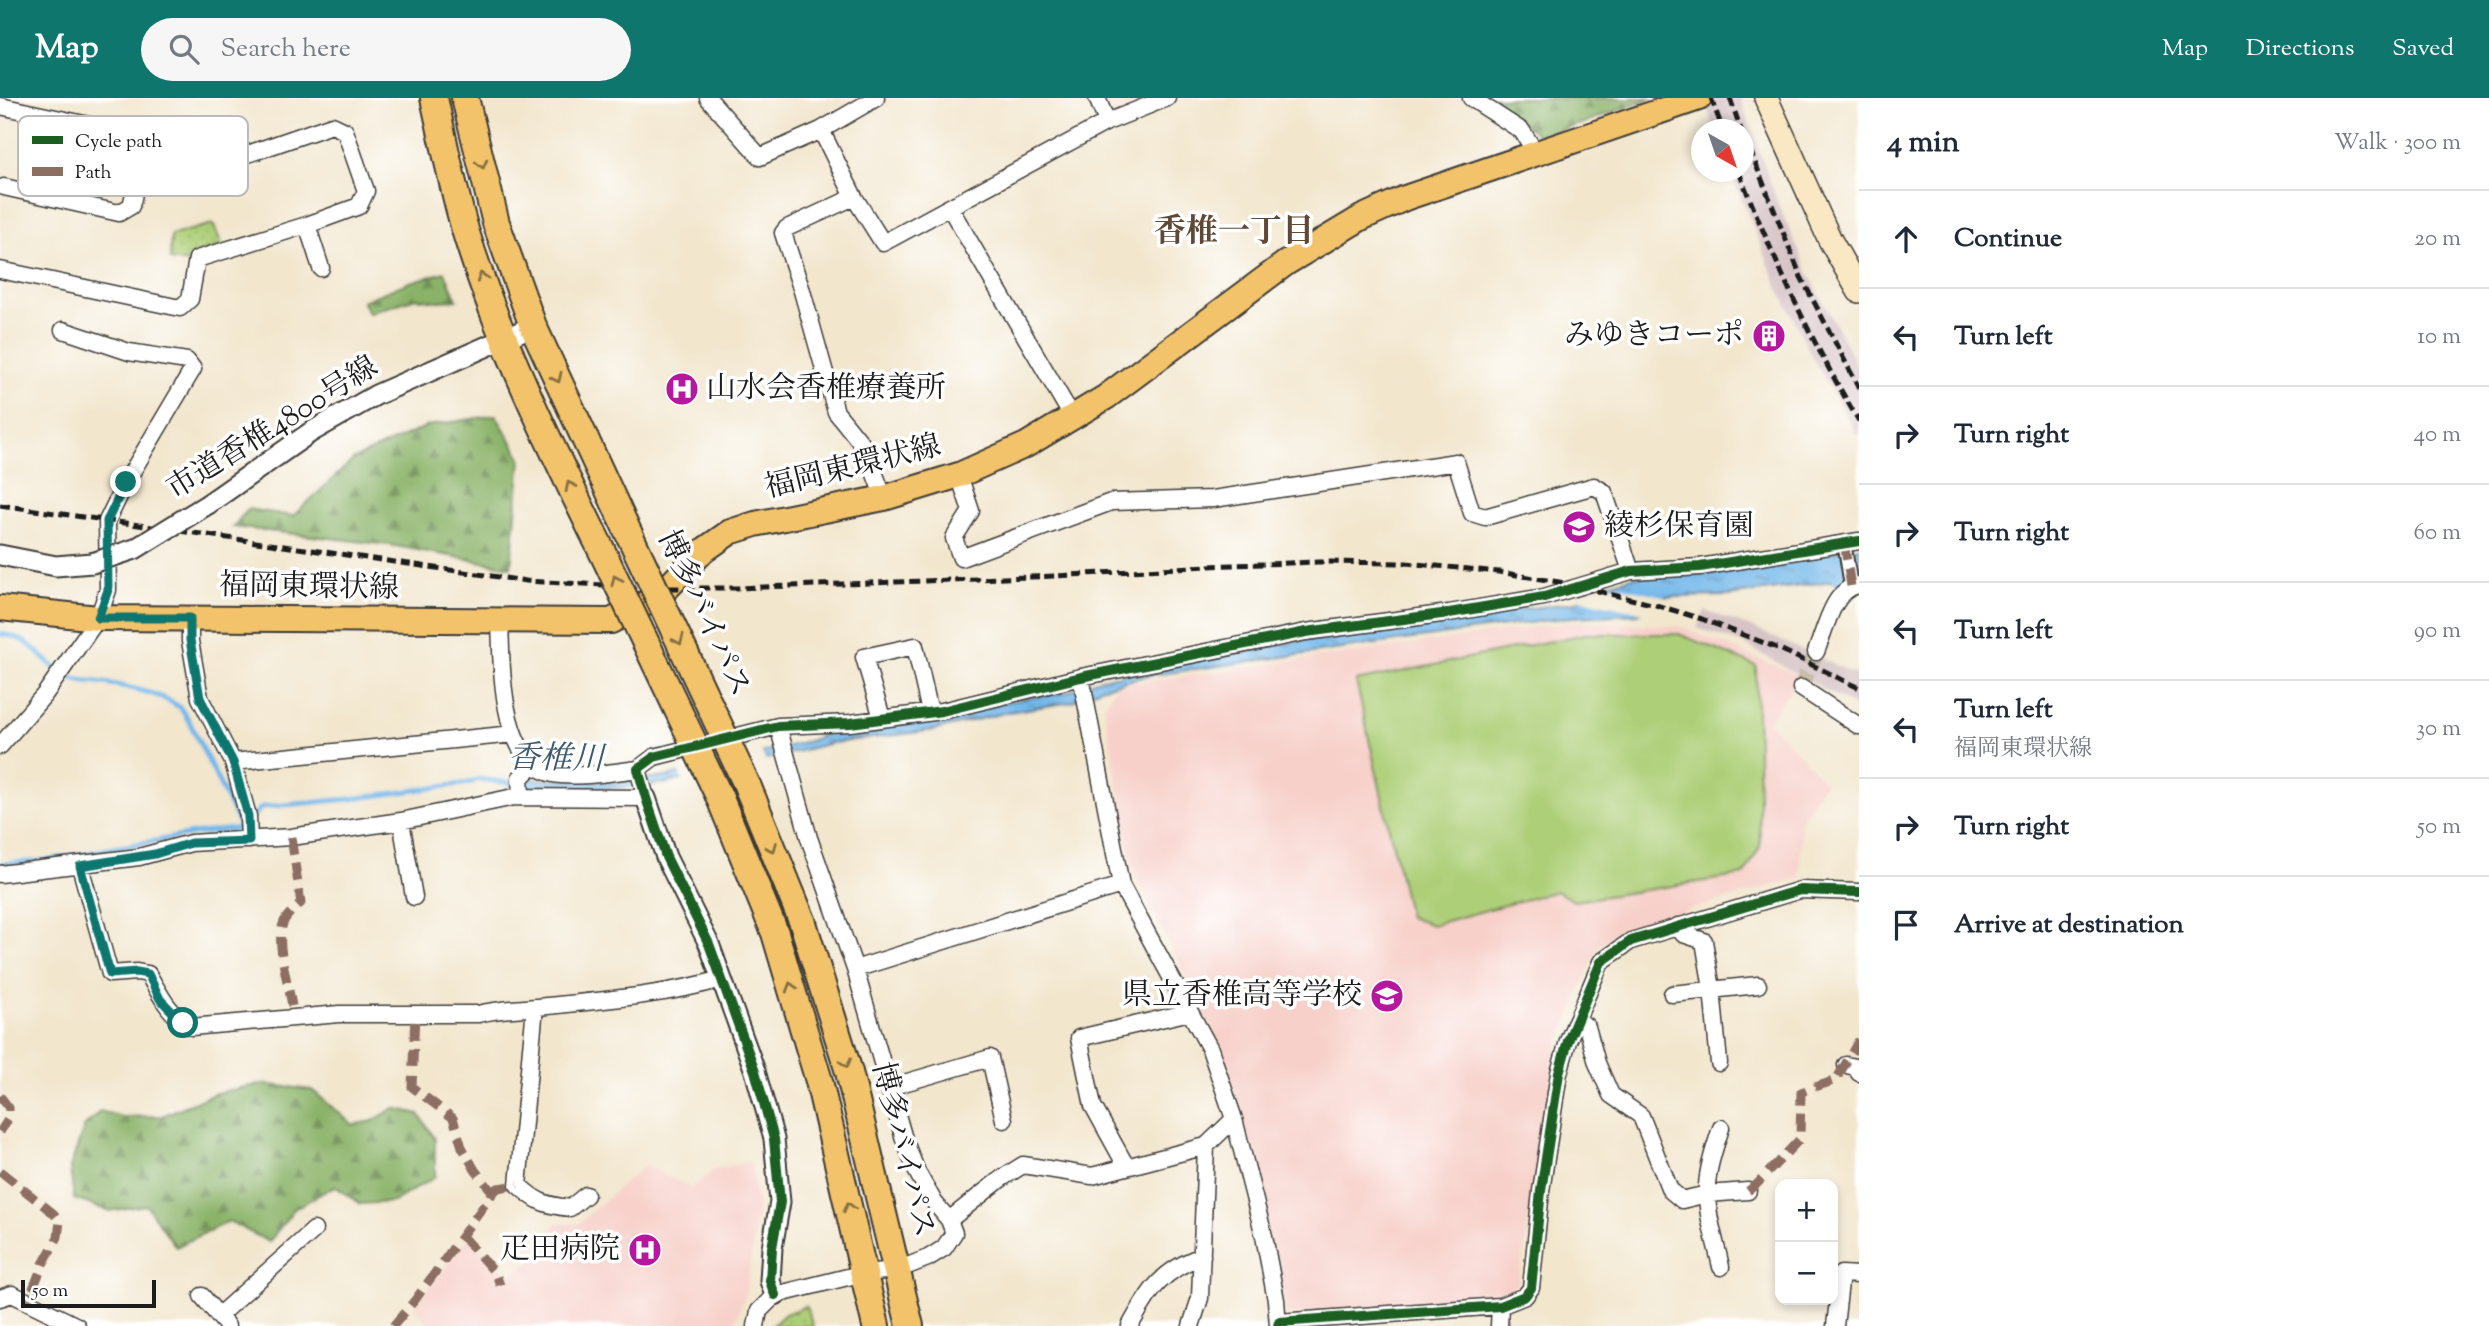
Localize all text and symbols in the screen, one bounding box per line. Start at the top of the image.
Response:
search box [141,18,631,81]
text: Map [35,25,99,73]
icon: search [165,30,203,68]
text: Search here [221,31,351,68]
text: Map [2162,32,2208,66]
text: Directions [2246,32,2354,66]
text: Saved [2392,32,2454,66]
legend [18,116,248,196]
north arrow [1691,119,1754,182]
text: 4 min [1887,122,1960,165]
text: Walk · 300 m [2334,127,2461,160]
text: Cycle path [75,129,162,156]
one-way arrow [474,158,488,170]
text: Path [75,160,112,187]
district label: 香椎一丁目 [1154,210,1314,256]
icon: ahead [1887,220,1925,258]
text: Continue [1954,221,2062,258]
text: 20 m [2414,223,2461,256]
one-way arrow [476,271,490,283]
place label: みゆきコーポ [1564,315,1744,358]
building icon: みゆきコーポ [1750,317,1788,355]
icon: left [1887,318,1925,356]
text: Turn left [1954,319,2053,356]
text: 10 m [2417,321,2461,354]
street label: 市道香椎4800号線 [159,347,387,511]
place label: 山水会香椎療養所 [706,368,946,411]
hospital icon: 山水会香椎療養所 [663,370,701,408]
one-way arrow [549,371,563,383]
icon: right [1887,416,1925,454]
text: Turn right [1954,417,2069,454]
text: 40 m [2414,419,2461,452]
street label: 福岡東環状線 [760,425,946,511]
route end [110,466,141,497]
one-way arrow [564,481,578,493]
place label: 綾杉保育園 [1604,506,1754,549]
school or university icon: 綾杉保育園 [1560,508,1598,546]
icon: right [1887,514,1925,552]
text: Turn right [1954,515,2069,552]
text: 60 m [2413,517,2461,550]
street label: 博多バイパス [646,524,760,704]
street label: 福岡東環状線 [219,565,399,611]
one-way arrow [610,575,624,587]
icon: left [1887,612,1925,650]
text: Turn left [1954,613,2053,650]
text: 90 m [2414,615,2461,648]
one-way arrow [671,633,685,646]
text: Turn left [1954,692,2053,729]
icon: left [1887,710,1925,748]
text: 30 m [2416,713,2461,746]
text: 福岡東環状線 [1954,733,2092,766]
water label: 香椎川 [508,736,607,784]
icon: right [1887,808,1925,846]
text: Turn right [1954,809,2069,846]
text: 50 m [2417,811,2461,844]
one-way arrow [764,842,778,854]
icon: arrive [1887,906,1925,944]
text: Arrive at destination [1954,907,2184,944]
place label: 県立香椎高等学校 [1122,975,1362,1018]
school or university icon: 県立香椎高等学校 [1368,977,1406,1015]
one-way arrow [784,981,799,993]
route start [167,1007,198,1038]
one-way arrow [838,1057,853,1069]
street label: 博多バイパス [859,1058,945,1242]
map controls [1775,1179,1838,1305]
button: + [1775,1179,1838,1242]
one-way arrow [843,1201,858,1213]
place label: 疋田病院 [500,1229,620,1272]
hospital icon: 疋田病院 [626,1231,664,1269]
button: − [1775,1242,1838,1305]
scale bar [21,1277,156,1309]
text: 50 m [32,1278,68,1305]

